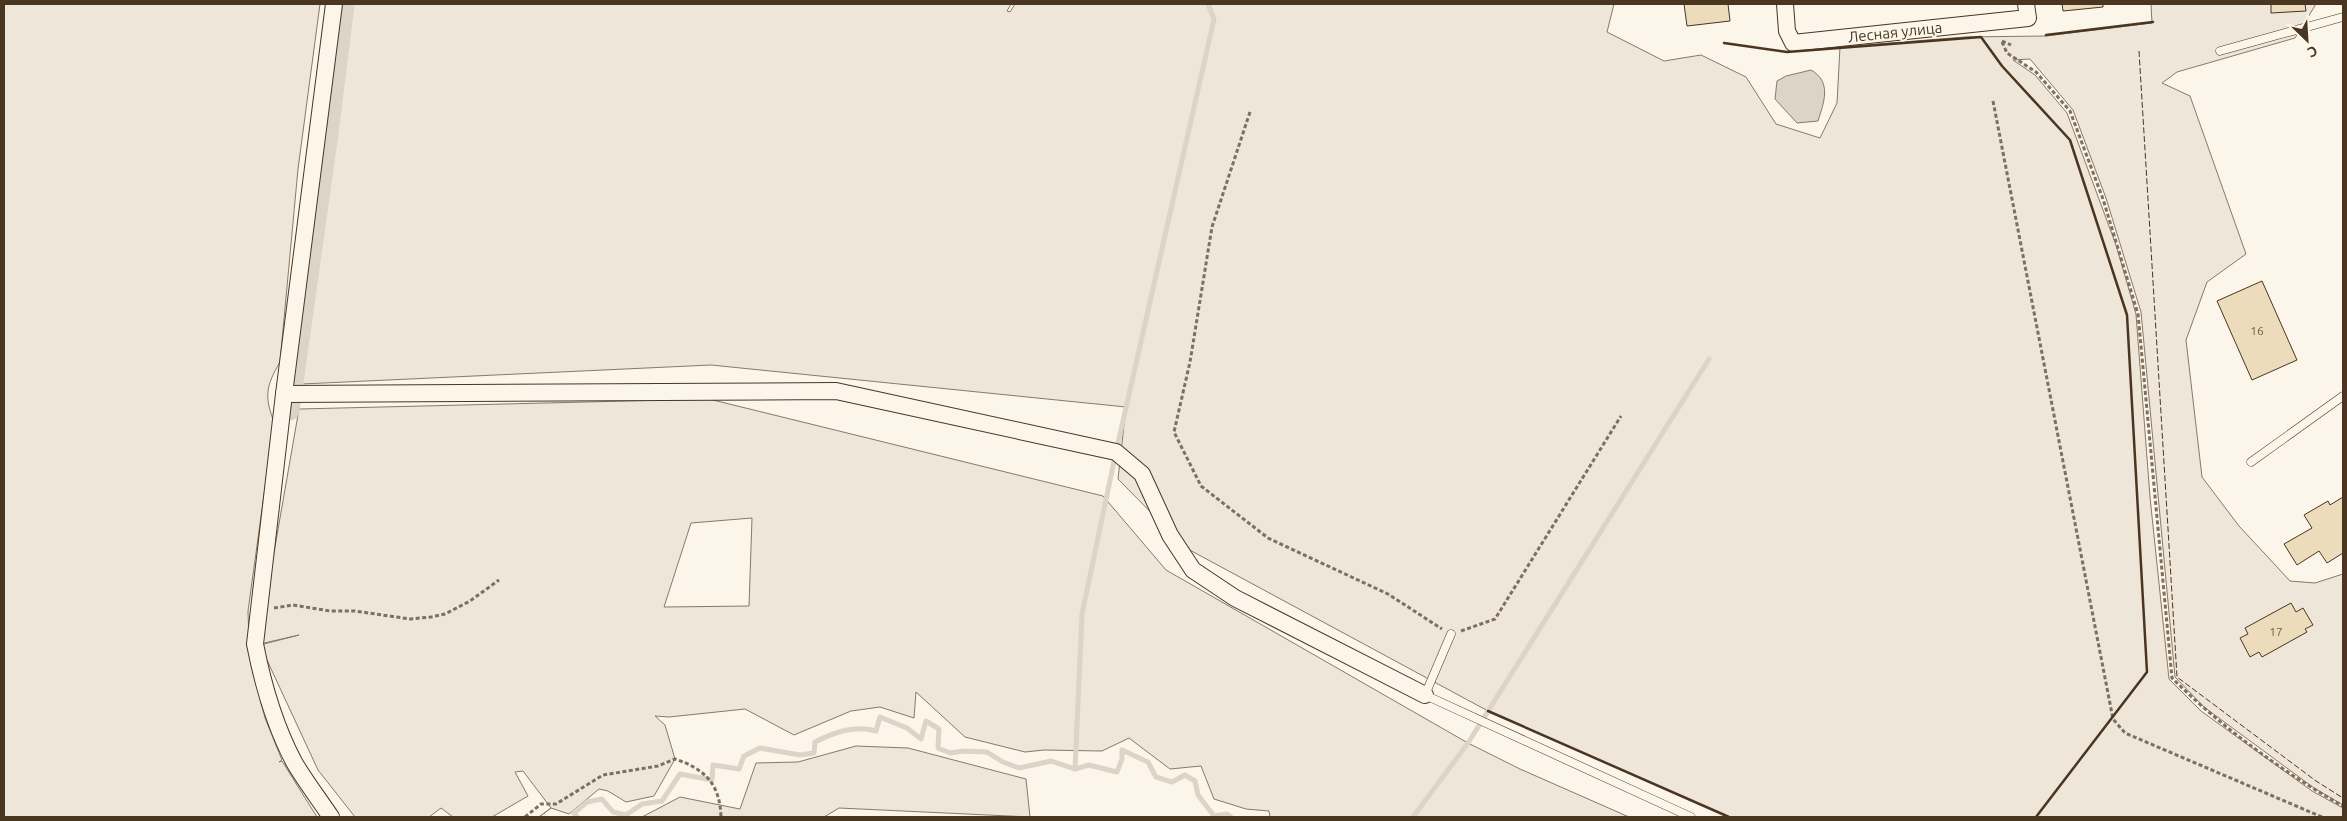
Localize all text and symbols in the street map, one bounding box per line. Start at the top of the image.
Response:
north arrow [2282,15,2332,65]
street label: Лесная улица [1847,19,1943,45]
text: С [2305,43,2320,61]
house number: 16 [2250,324,2264,337]
house number: 17 [2269,625,2283,638]

